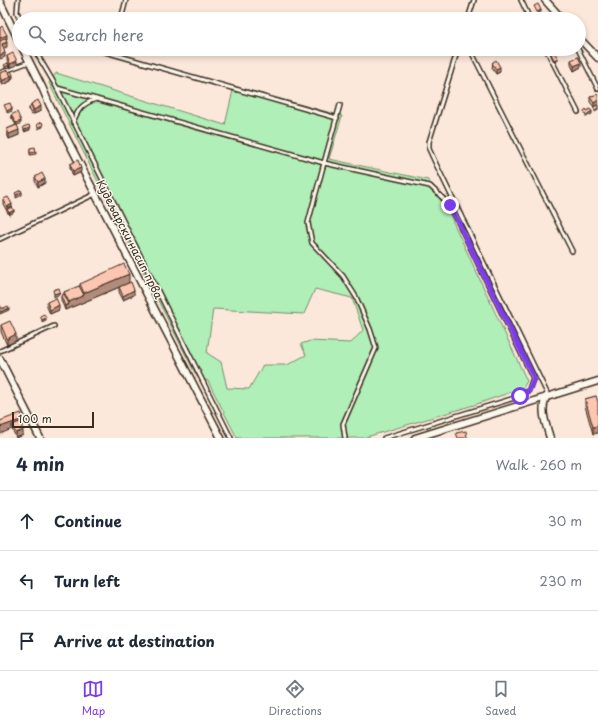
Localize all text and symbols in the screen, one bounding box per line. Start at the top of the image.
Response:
search box [12,12,586,56]
icon: search [26,23,48,45]
text: Search here [58,23,144,46]
street label: Кудељарски насип прва [93,176,168,302]
route end [441,196,459,214]
route start [511,387,529,405]
scale bar [12,410,94,429]
text: 100 m [18,410,52,427]
text: 4 min [16,451,64,477]
text: Walk · 260 m [496,455,582,474]
text: Continue [54,509,122,532]
icon: ahead [16,510,38,532]
text: 30 m [548,511,582,530]
text: Turn left [54,569,120,592]
icon: left [16,570,38,592]
text: 230 m [540,571,582,590]
text: Arrive at destination [54,629,215,652]
icon: arrive [16,630,38,652]
tab: Map [82,678,105,719]
tab: Directions [268,678,322,719]
tab: Saved [485,678,516,719]

